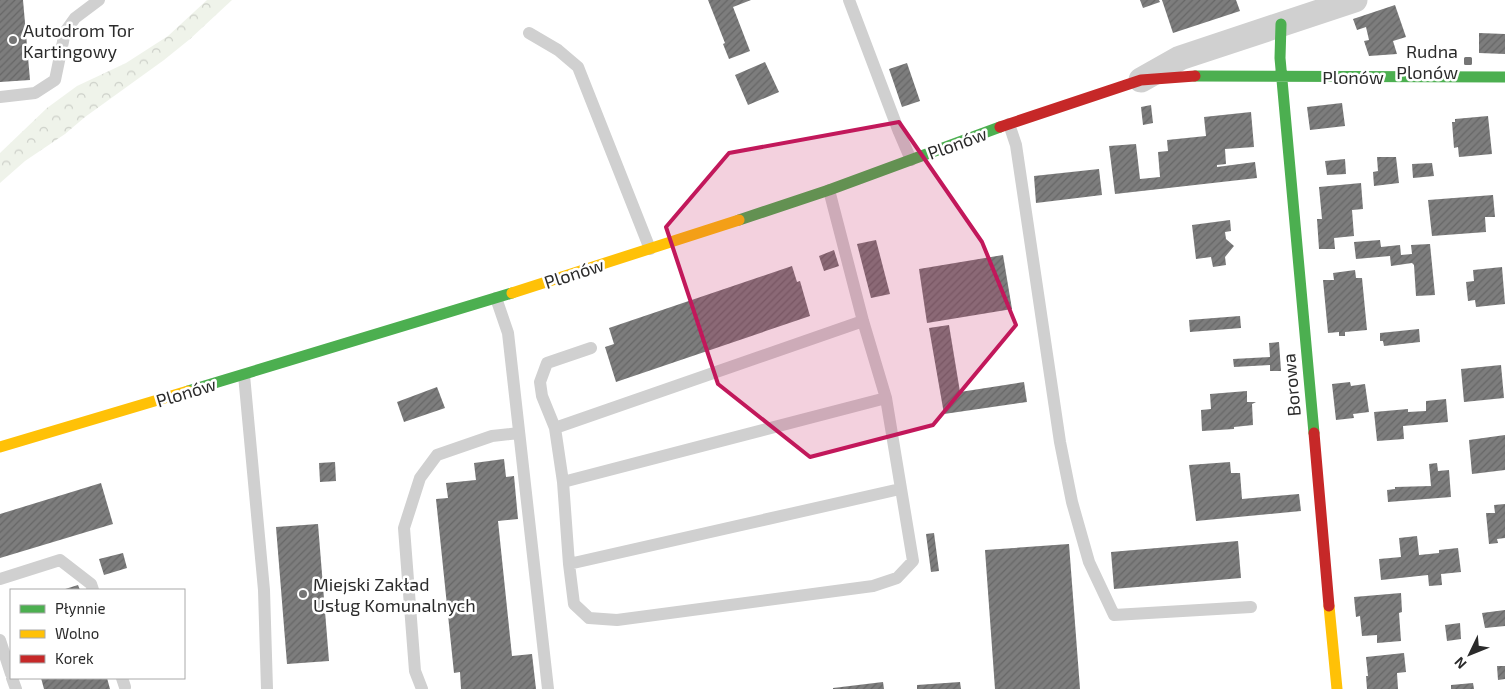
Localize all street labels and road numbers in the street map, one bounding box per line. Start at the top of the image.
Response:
street label: Plonów [1322,66,1384,88]
street label: Plonów [924,122,990,164]
street label: Plonów [541,253,607,293]
street label: Borowa [1277,353,1305,417]
street label: Plonów [153,372,219,412]

